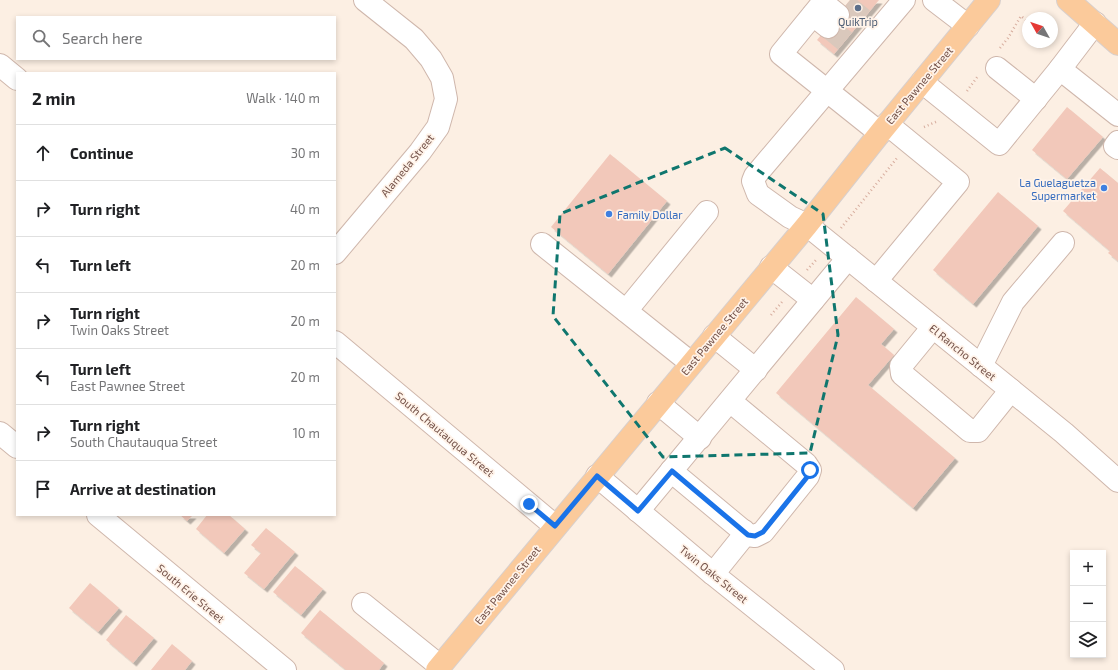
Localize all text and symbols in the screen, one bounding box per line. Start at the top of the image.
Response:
marker: QuikTrip [853,3,863,13]
north arrow [1022,12,1058,48]
place label: QuikTrip [838,15,878,29]
search box [16,16,336,60]
icon: search [30,27,52,49]
text: Search here [62,29,143,47]
street label: East Pawnee Street [883,44,955,126]
text: 2 min [32,88,75,108]
text: Walk · 140 m [246,90,320,106]
street label: Alameda Street [378,131,436,199]
icon: ahead [32,142,54,164]
text: Continue [70,144,133,162]
text: 30 m [291,145,320,161]
place label: La Guelaguetza Supermarket [1019,176,1096,202]
marker: La Guelaguetza Supermarket [1099,183,1109,193]
icon: right [32,198,54,220]
text: Turn right [70,200,140,218]
text: 40 m [290,201,320,217]
place label: Family Dollar [617,208,683,221]
marker: Family Dollar [604,209,614,219]
icon: left [32,254,54,276]
text: Turn left [70,256,131,274]
text: 20 m [291,257,320,273]
street label: East Pawnee Street [678,295,750,377]
text: Turn right [70,304,140,322]
icon: right [32,310,54,332]
text: 20 m [291,313,320,329]
street label: El Rancho Street [927,321,999,383]
text: Twin Oaks Street [70,322,169,338]
text: Turn left [70,360,131,378]
icon: left [32,366,54,388]
text: 20 m [291,369,320,385]
text: East Pawnee Street [70,378,185,394]
street label: South Chautauqua Street [393,389,497,479]
text: Turn right [70,416,140,434]
icon: right [32,422,54,444]
text: 10 m [293,425,320,441]
text: South Chautauqua Street [70,434,218,450]
route start [801,461,819,479]
icon: arrive [32,478,54,500]
text: Arrive at destination [70,480,216,498]
route end [520,495,538,513]
street label: East Pawnee Street [471,543,543,627]
street label: Twin Oaks Street [677,543,751,605]
map controls [1070,550,1106,658]
button: + [1070,550,1106,586]
street label: South Erie Street [155,561,227,625]
button: − [1070,586,1106,622]
button: layers [1070,622,1106,658]

